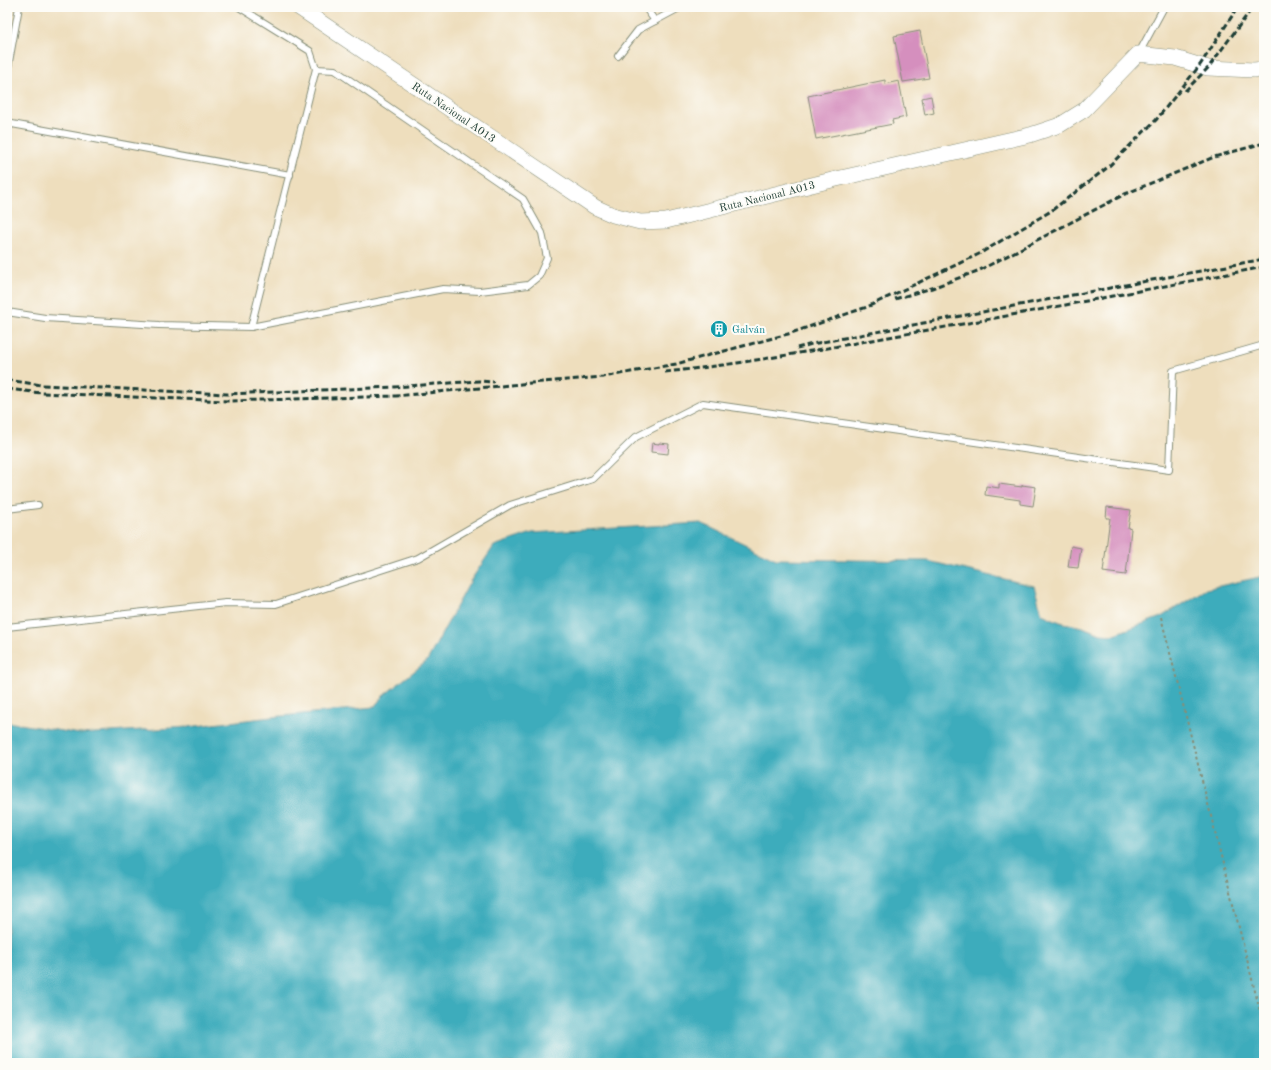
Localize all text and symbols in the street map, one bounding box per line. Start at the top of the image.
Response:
street label: Ruta Nacional A013 [409,81,497,145]
street label: Ruta Nacional A013 [718,180,816,215]
building icon: Galván [709,319,729,339]
place label: Galván [732,325,765,336]

